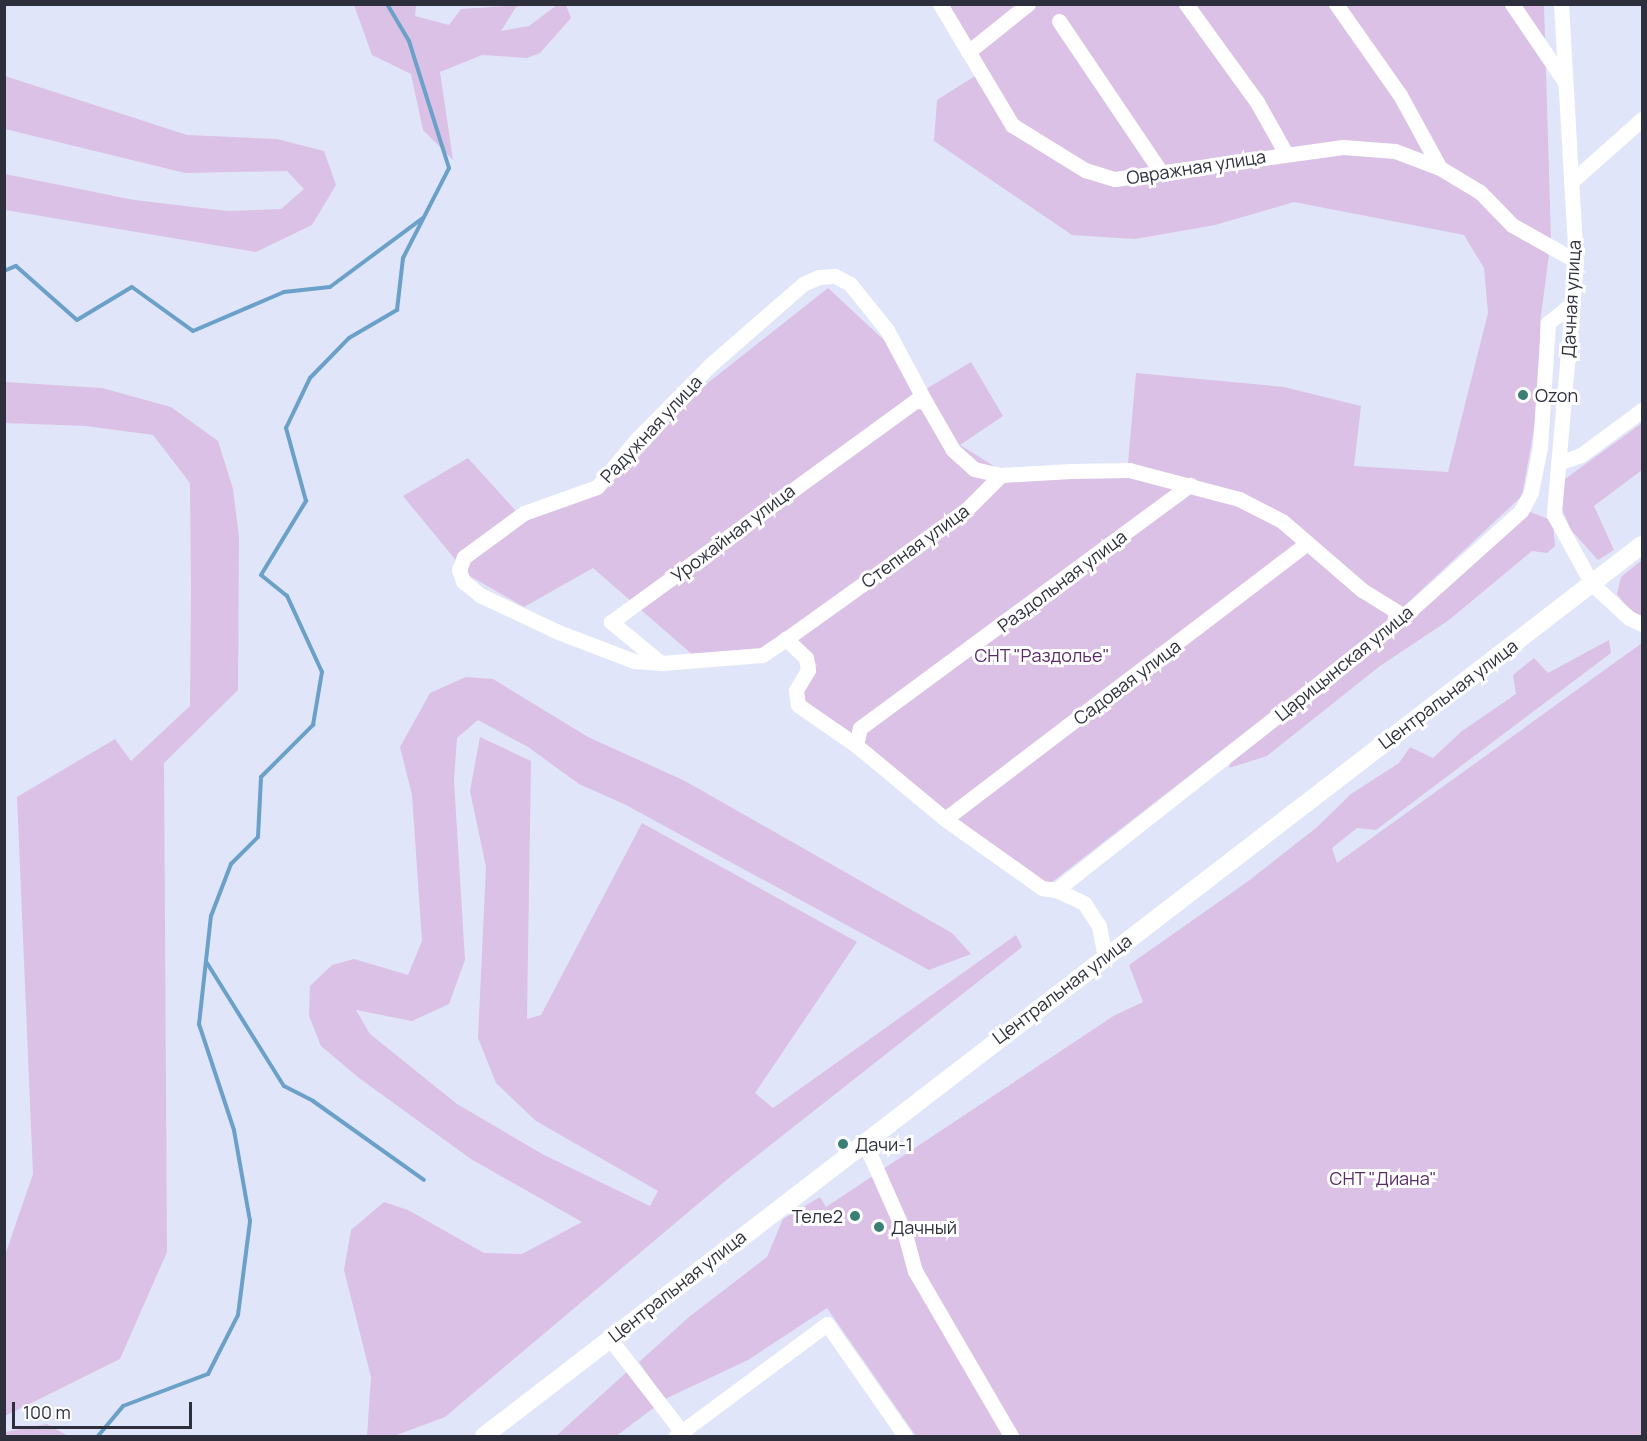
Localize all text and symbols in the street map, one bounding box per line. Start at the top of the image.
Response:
street label: Овражная улица [1125,145,1267,189]
street label: Дачная улица [1557,239,1585,359]
street label: Радужная улица [596,371,706,487]
place label: Ozon [1535,384,1578,406]
marker: Ozon [1516,388,1530,402]
street label: Урожайная улица [667,480,799,586]
street label: Степная улица [857,500,973,592]
street label: Раздольная улица [993,525,1131,637]
street label: Царицынская улица [1271,601,1417,725]
street label: Садовая улица [1069,635,1185,729]
street label: Центральная улица [1374,635,1522,753]
park label: СНТ "Раздолье" [974,644,1110,666]
street label: Центральная улица [988,930,1136,1048]
place label: Дачи-1 [855,1133,913,1155]
marker: Дачи-1 [836,1137,850,1151]
park label: СНТ "Диана" [1329,1167,1437,1189]
place label: Теле2 [792,1205,843,1227]
marker: Теле2 [848,1209,862,1223]
place label: Дачный [891,1216,957,1238]
marker: Дачный [872,1220,886,1234]
street label: Центральная улица [604,1226,750,1346]
scale bar [15,1390,195,1428]
text: 100 m [23,1400,71,1424]

